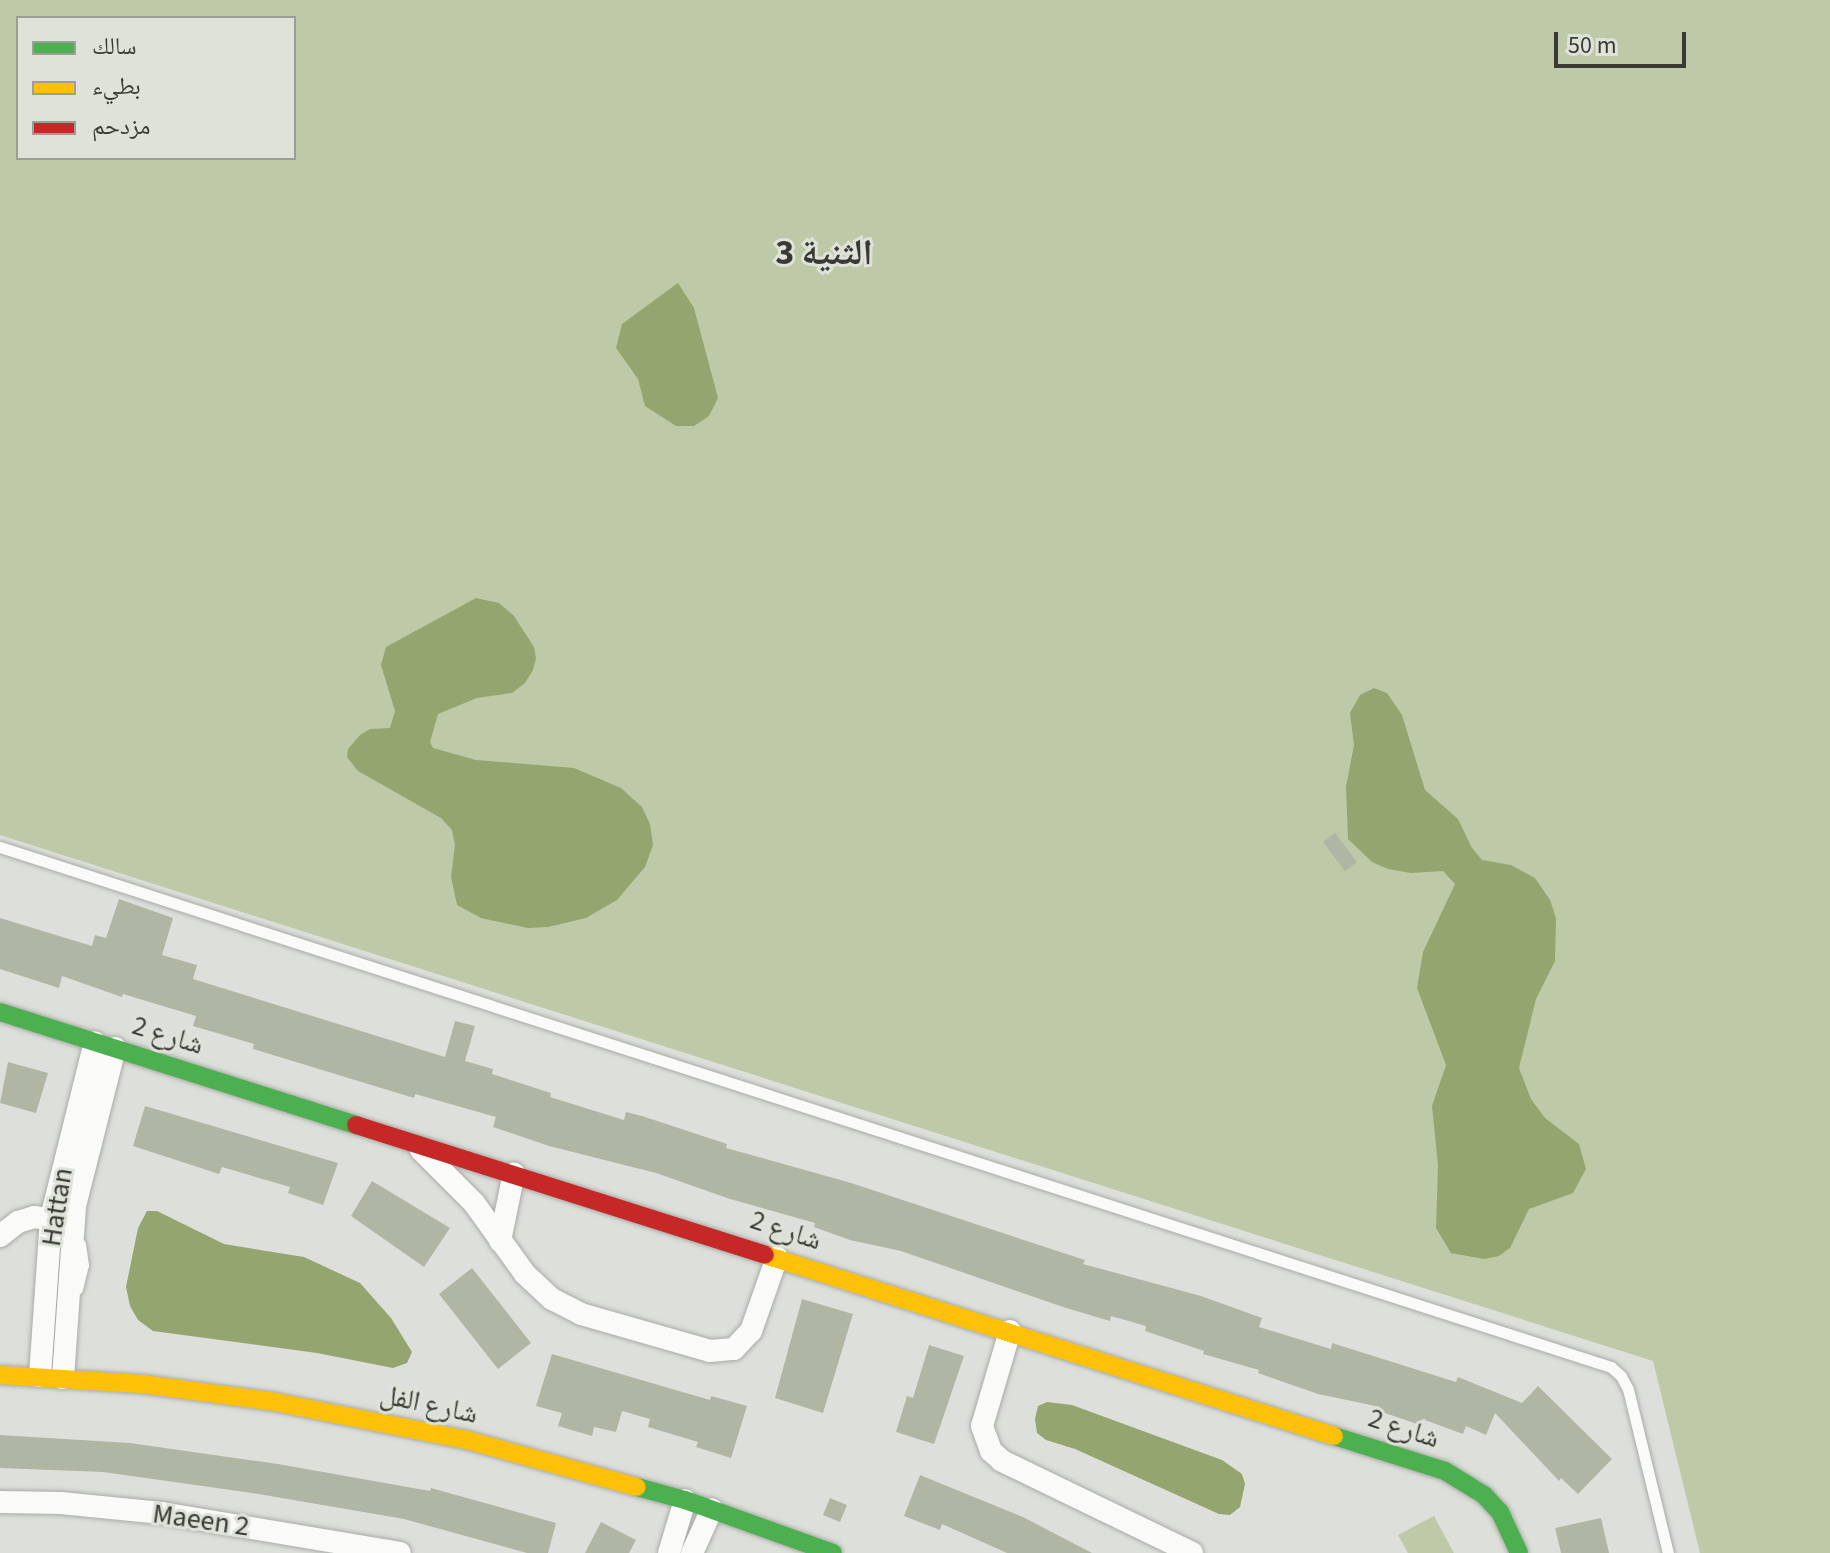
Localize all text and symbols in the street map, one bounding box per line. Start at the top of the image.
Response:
legend [16,16,296,160]
scale bar [1558,16,1690,66]
text: 50 m [1568,28,1617,63]
text: سالك [92,29,137,64]
text: بطيء [92,69,141,104]
text: مزدحم [92,109,151,144]
district label: الثنية 3 [775,231,873,275]
street label: شارع 2 [128,1008,208,1062]
street label: Hattan [34,1165,80,1249]
street label: شارع 2 [746,1203,826,1257]
street label: شارع الفل [377,1377,481,1431]
street label: شارع 2 [1364,1401,1444,1455]
street label: Maeen 2 [151,1497,251,1543]

